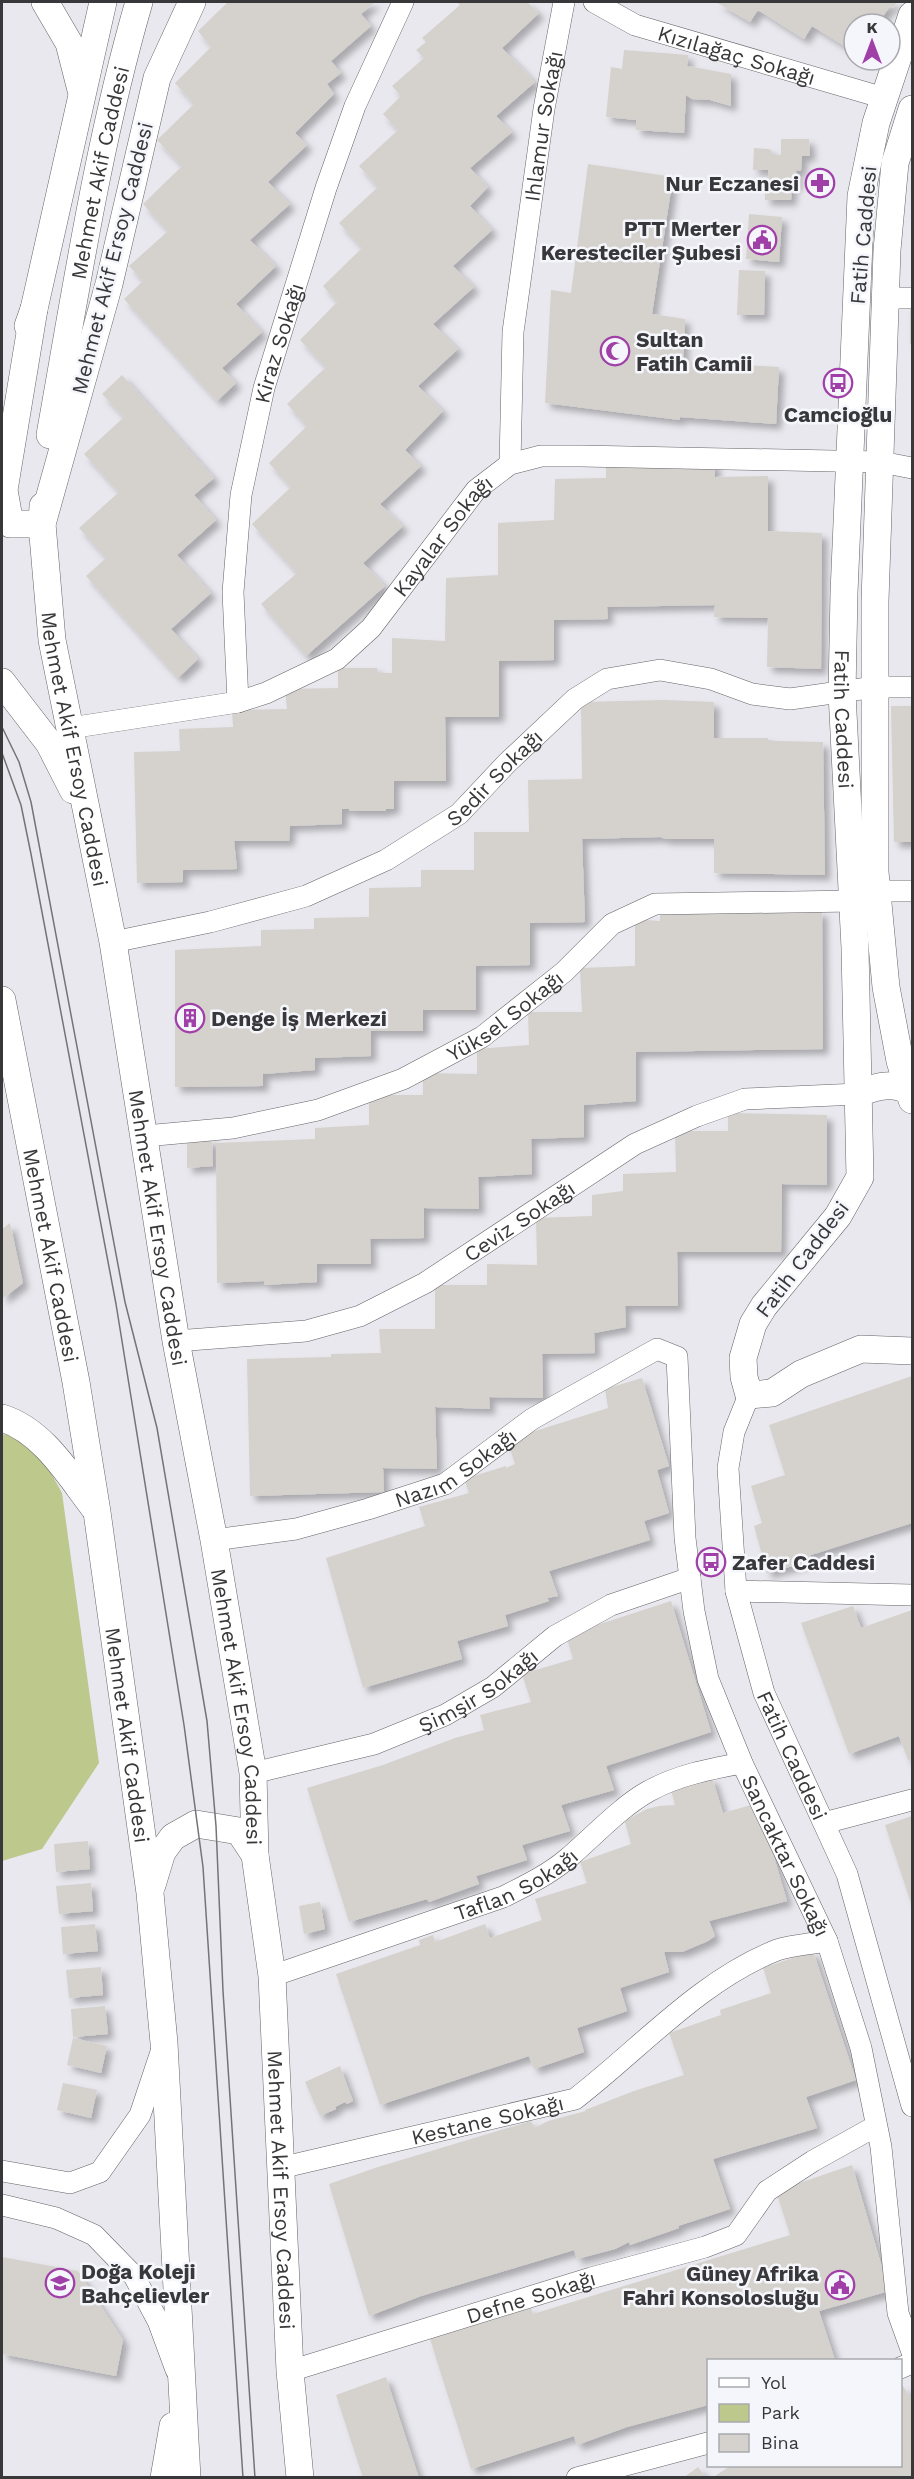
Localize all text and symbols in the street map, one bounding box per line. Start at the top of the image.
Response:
north arrow [842,12,902,72]
text: K [866,18,878,37]
street label: Kızılağaç Sokağı [655,20,818,90]
street label: Ihlamur Sokağı [519,49,567,203]
street label: Mehmet Akif Caddesi [65,63,134,281]
street label: Mehmet Akif Ersoy Caddesi [66,119,158,397]
street label: Fatih Caddesi [844,165,882,305]
pharmacy icon: Nur Eczanesi [804,167,836,199]
place label: Nur Eczanesi [665,171,799,196]
place label: PTT Merter Keresteciler Şubesi [541,216,741,265]
public building icon: PTT Merter Keresteciler Şubesi [746,224,778,256]
street label: Kiraz Sokağı [249,280,308,405]
place label: Sultan Fatih Camii [636,327,752,376]
mosque icon: Sultan Fatih Camii [599,335,631,367]
bus stop icon: Camcioğlu [822,367,854,399]
place label: Camcioğlu [784,402,892,427]
street label: Kayalar Sokağı [387,470,497,601]
street label: Mehmet Akif Ersoy Caddesi [37,610,114,889]
street label: Fatih Caddesi [829,649,859,789]
street label: Sedir Sokağı [442,724,547,831]
street label: Yüksel Sokağı [442,965,568,1066]
building icon: Denge İş Merkezi [174,1002,206,1034]
place label: Denge İş Merkezi [211,1006,387,1031]
street label: Mehmet Akif Ersoy Caddesi [124,1087,193,1368]
street label: Mehmet Akif Caddesi [19,1146,84,1364]
street label: Ceviz Sokağı [459,1175,579,1266]
street label: Fatih Caddesi [750,1196,854,1322]
street label: Nazım Sokağı [391,1423,521,1512]
bus stop icon: Zafer Caddesi [695,1546,727,1578]
place label: Zafer Caddesi [732,1550,875,1575]
street label: Mehmet Akif Ersoy Caddesi [206,1566,267,1845]
street label: Mehmet Akif Caddesi [101,1626,155,1844]
street label: Şimşir Sokağı [415,1643,543,1737]
street label: Fatih Caddesi [752,1687,833,1824]
street label: Sancaktar Sokağı [737,1771,835,1940]
street label: Taflan Sokağı [451,1843,583,1925]
street label: Mehmet Akif Ersoy Caddesi [263,2050,301,2330]
street label: Kestane Sokağı [409,2090,566,2149]
place label: Doğa Koleji Bahçelievler [81,2259,209,2308]
place label: Güney Afrika Fahri Konsolosluğu [623,2261,820,2310]
street label: Defne Sokağı [463,2265,598,2328]
school or university icon: Doğa Koleji Bahçelievler [44,2267,76,2299]
public building icon: Güney Afrika Fahri Konsolosluğu [824,2269,856,2301]
legend [707,2359,902,2467]
text: Yol [761,2372,787,2393]
text: Park [761,2402,800,2423]
text: Bina [761,2432,799,2453]

